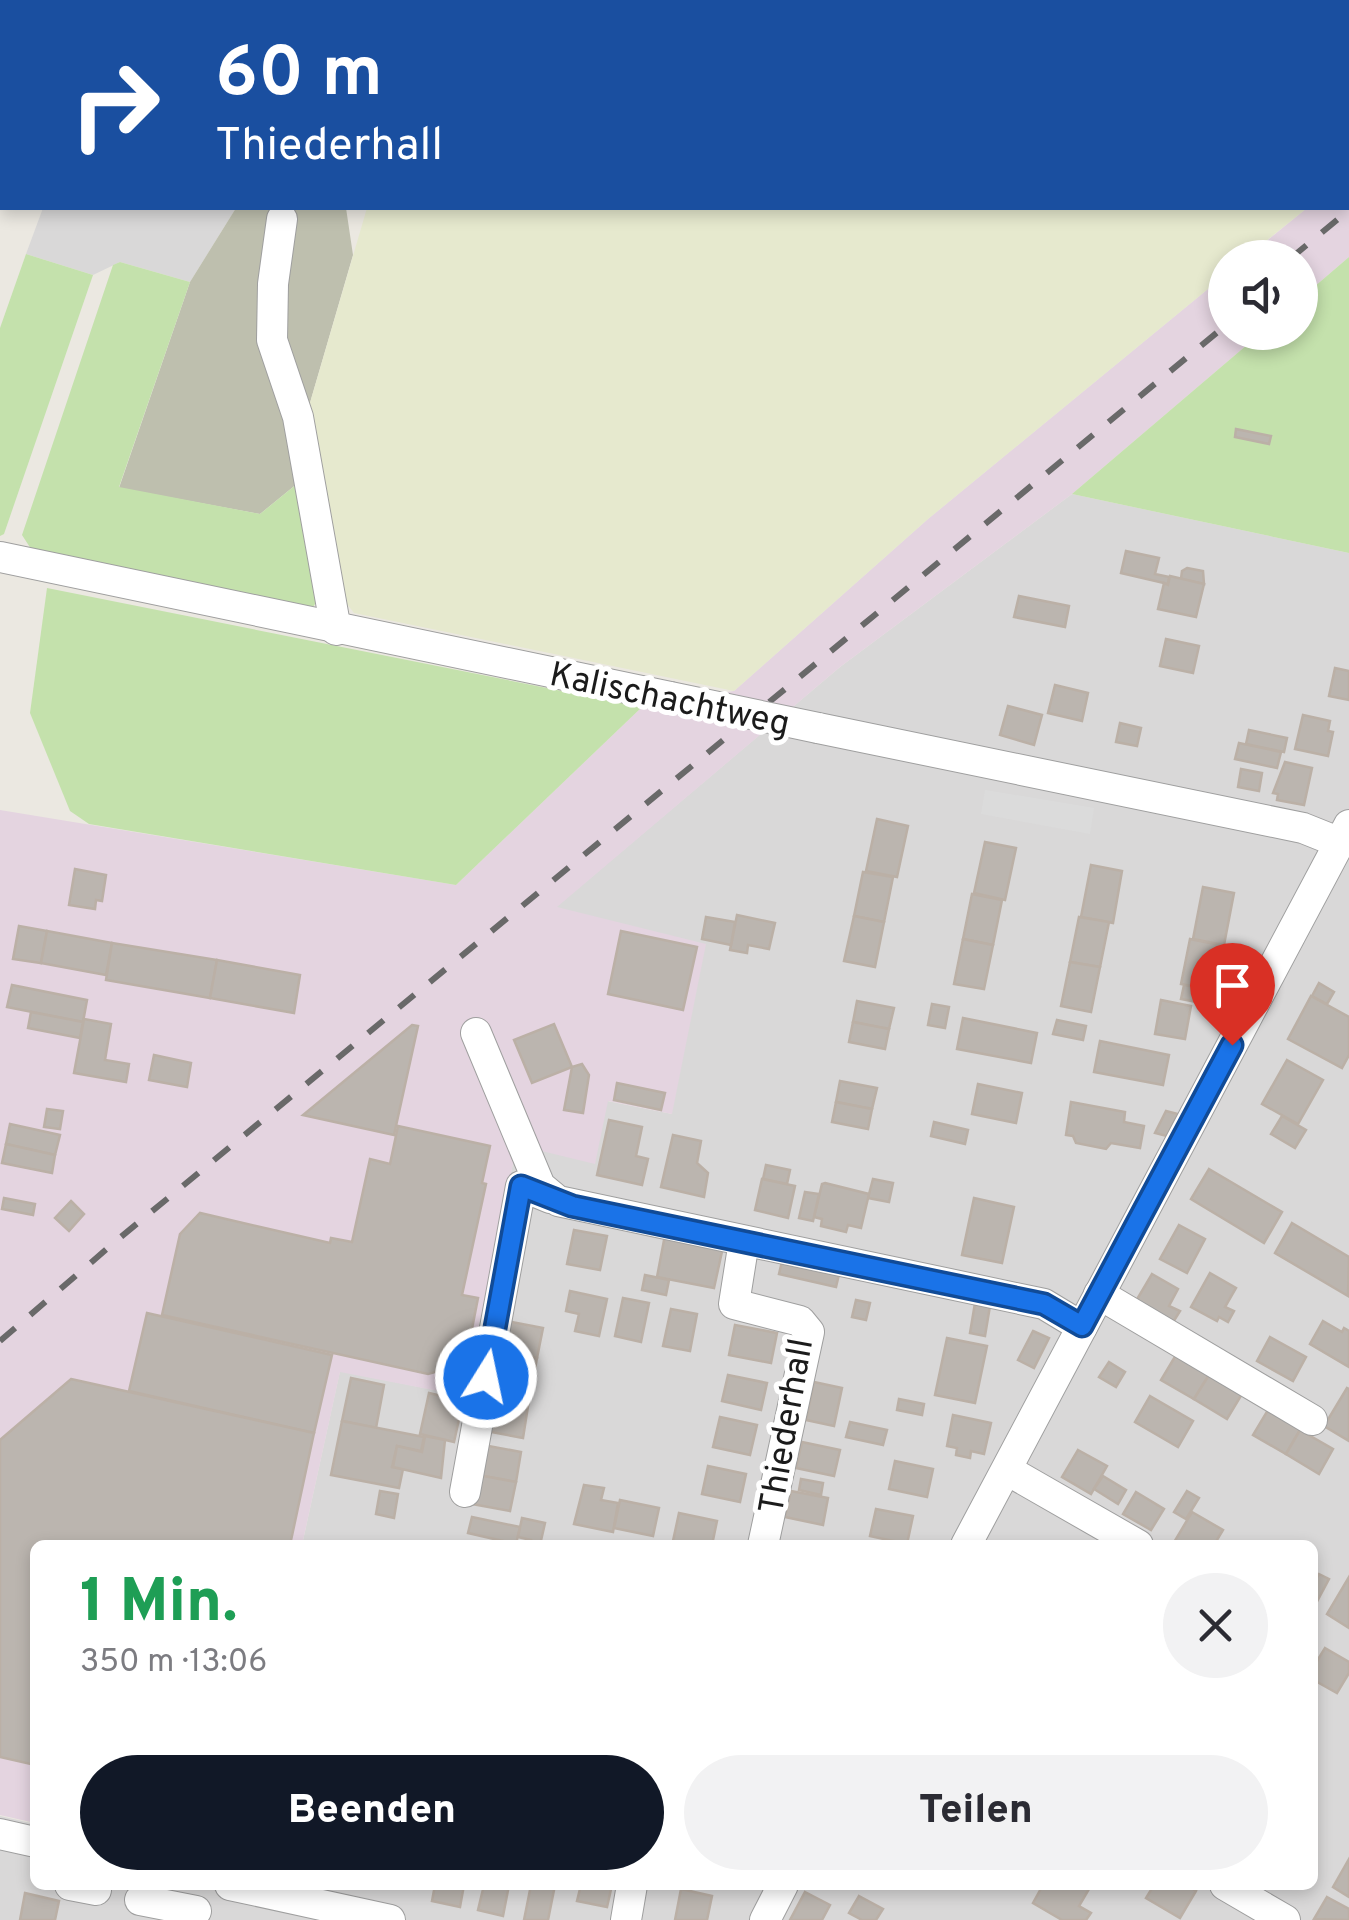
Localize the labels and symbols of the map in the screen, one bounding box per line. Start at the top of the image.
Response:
street label: Kalischachtweg [545,654,794,748]
pin [1190,943,1275,1046]
position arrow [434,1325,538,1429]
street label: Thiederhall [751,1335,825,1518]

